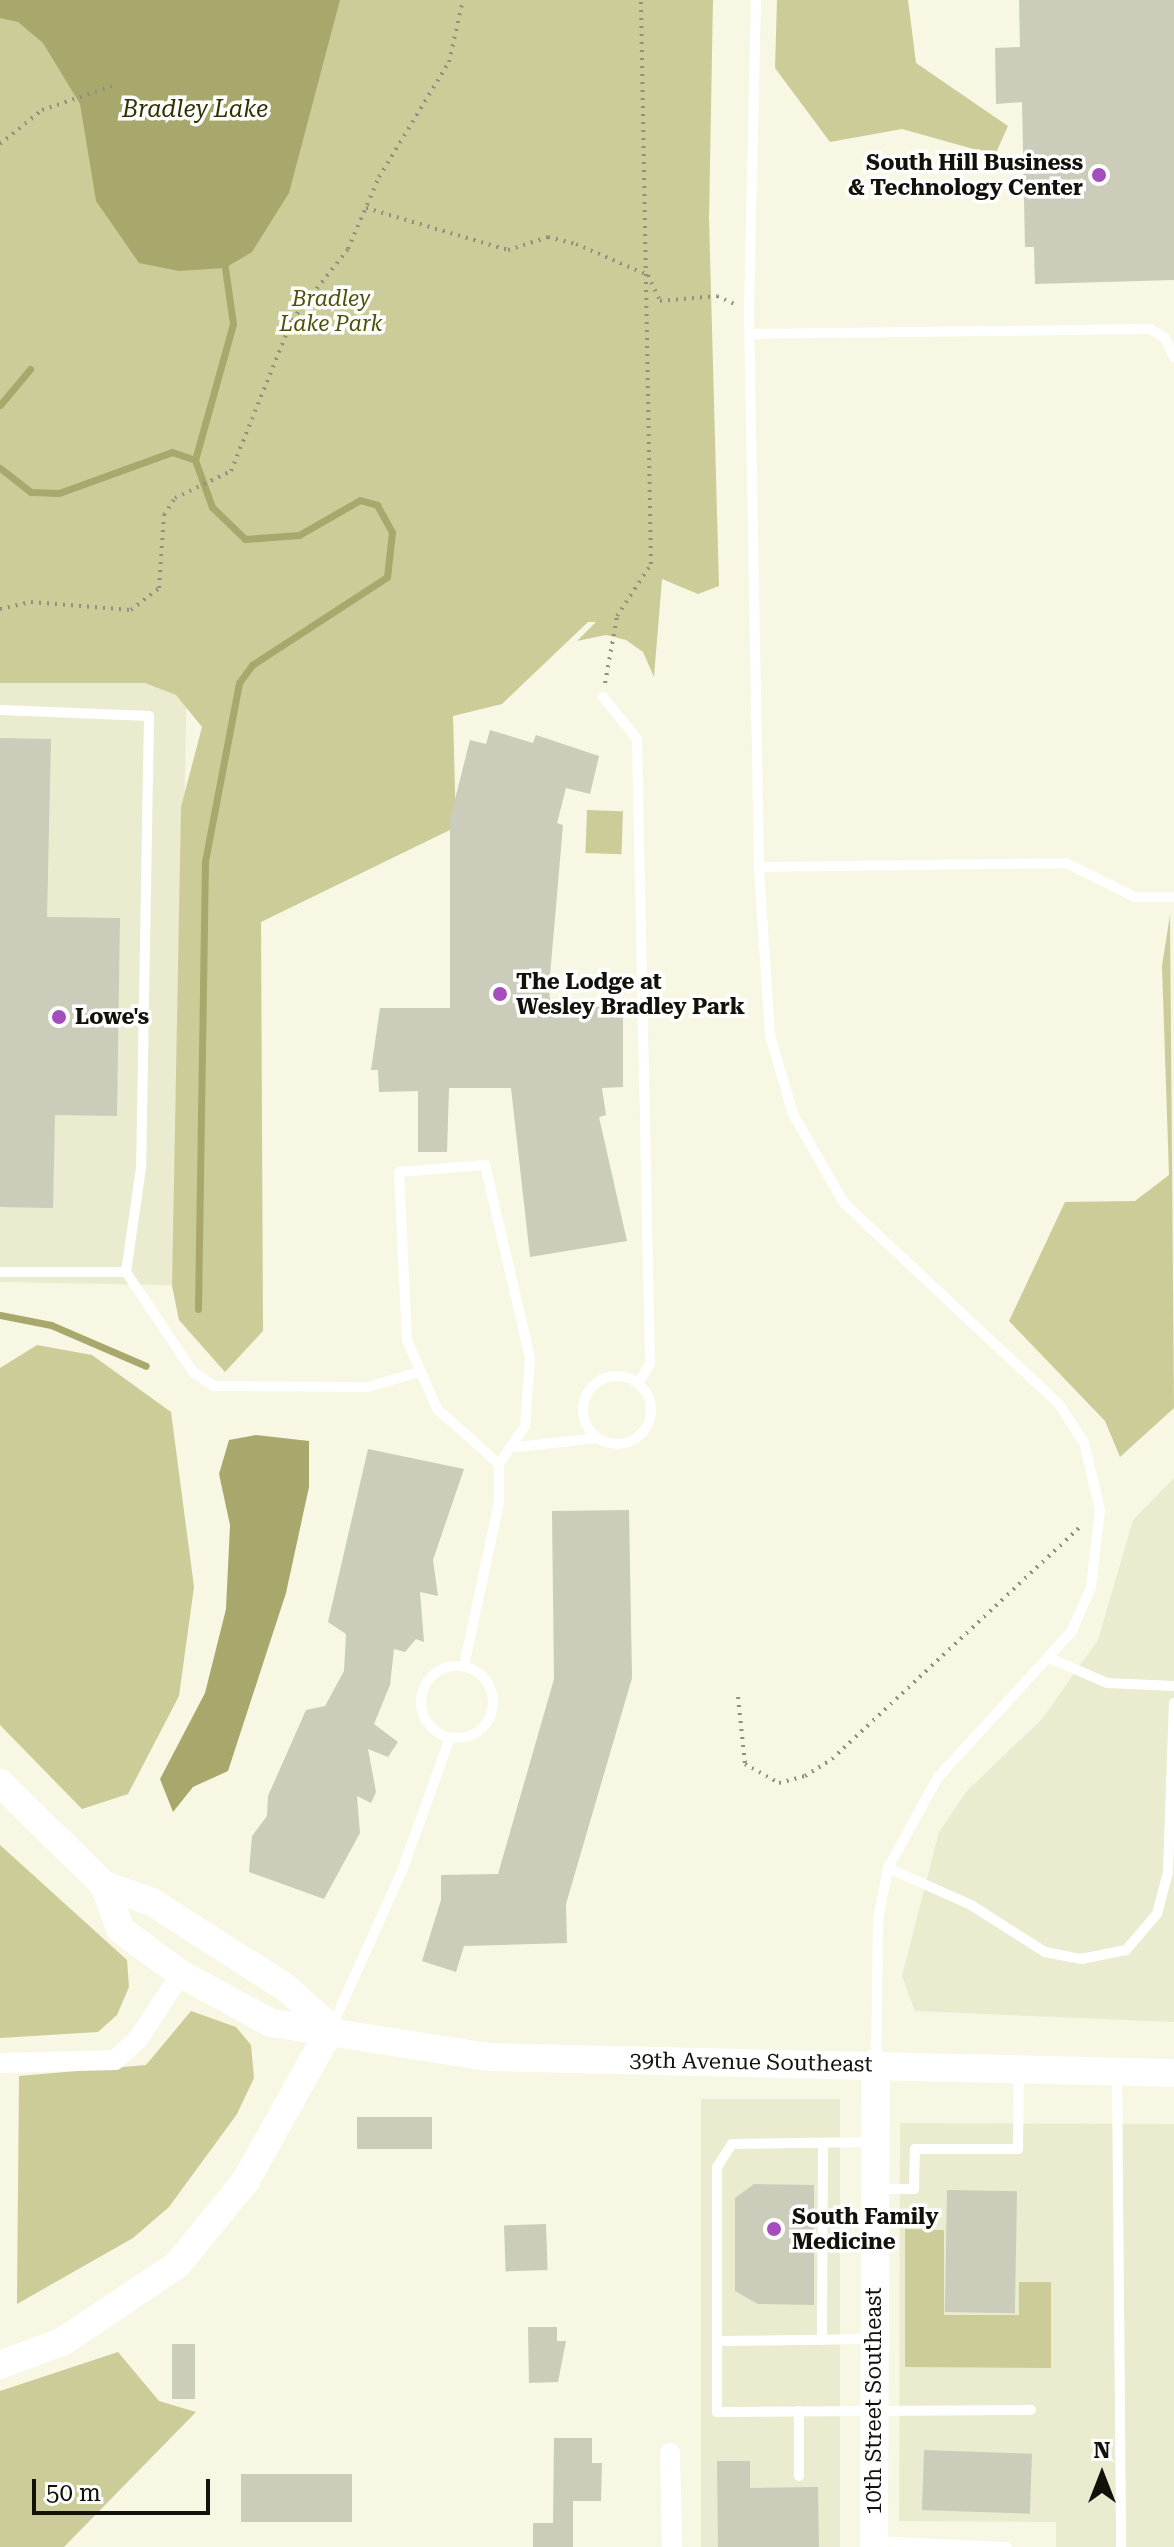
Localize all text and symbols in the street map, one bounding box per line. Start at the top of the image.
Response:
water label: Bradley Lake [122,96,268,124]
place label: South Hill Business & Technology Center [848,149,1083,200]
marker: South Hill Business & Technology Center [1090,166,1108,184]
park label: Bradley Lake Park [279,285,383,336]
place label: The Lodge at Wesley Bradley Park [516,968,745,1020]
marker: The Lodge at Wesley Bradley Park [491,985,509,1003]
place label: Lowe's [75,1004,149,1030]
marker: Lowe's [50,1008,68,1026]
street label: 39th Avenue Southeast [629,2047,873,2077]
place label: South Family Medicine [792,2203,938,2254]
marker: South Family Medicine [763,2218,785,2240]
street label: 10th Street Southeast [861,2287,887,2515]
north arrow [1062,2435,1142,2515]
text: N [1094,2438,1110,2463]
scale bar [36,2463,214,2513]
text: 50 m [46,2479,101,2507]

